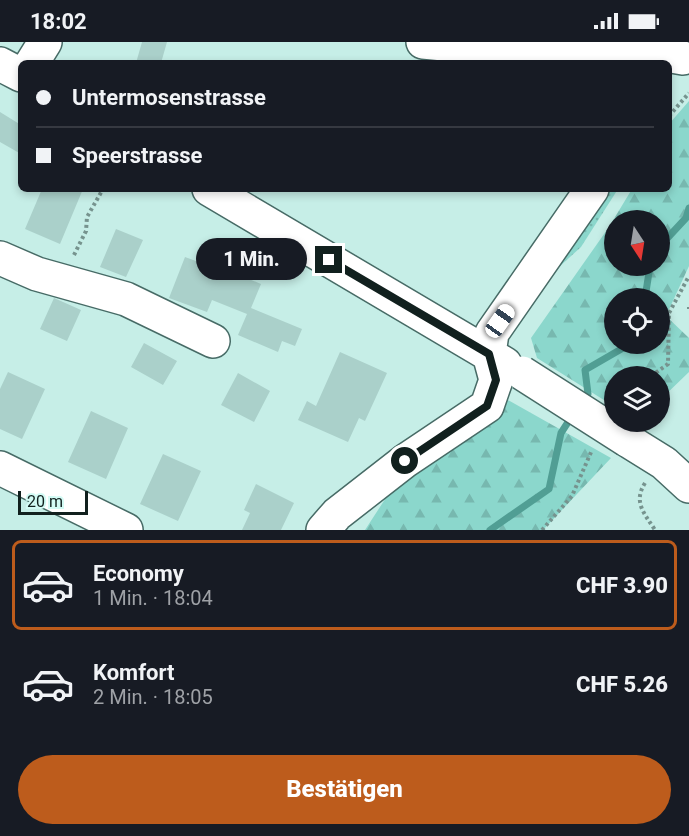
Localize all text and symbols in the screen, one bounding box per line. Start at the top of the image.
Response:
text: 18:02 [30,9,87,34]
text: Untermosenstrasse [72,85,266,110]
text: Speerstrasse [72,143,202,168]
north arrow [604,210,670,276]
map controls [604,210,670,432]
callout: 1 Min. [197,239,308,281]
route end [315,246,342,273]
text: 1 Min. [223,247,280,271]
button: locate [604,288,670,354]
car [482,301,518,341]
button: layers [604,366,670,432]
route start [391,447,418,474]
scale bar [18,488,88,516]
text: 20 m [27,492,63,511]
icon: car [21,558,75,612]
text: Economy [93,561,184,586]
text: CHF 3.90 [576,573,668,598]
text: 1 Min. · 18:04 [93,586,213,610]
icon: car [21,657,75,711]
text: Komfort [93,660,175,685]
text: CHF 5.26 [576,672,668,697]
text: 2 Min. · 18:05 [93,685,213,709]
button: Bestätigen [18,755,671,824]

